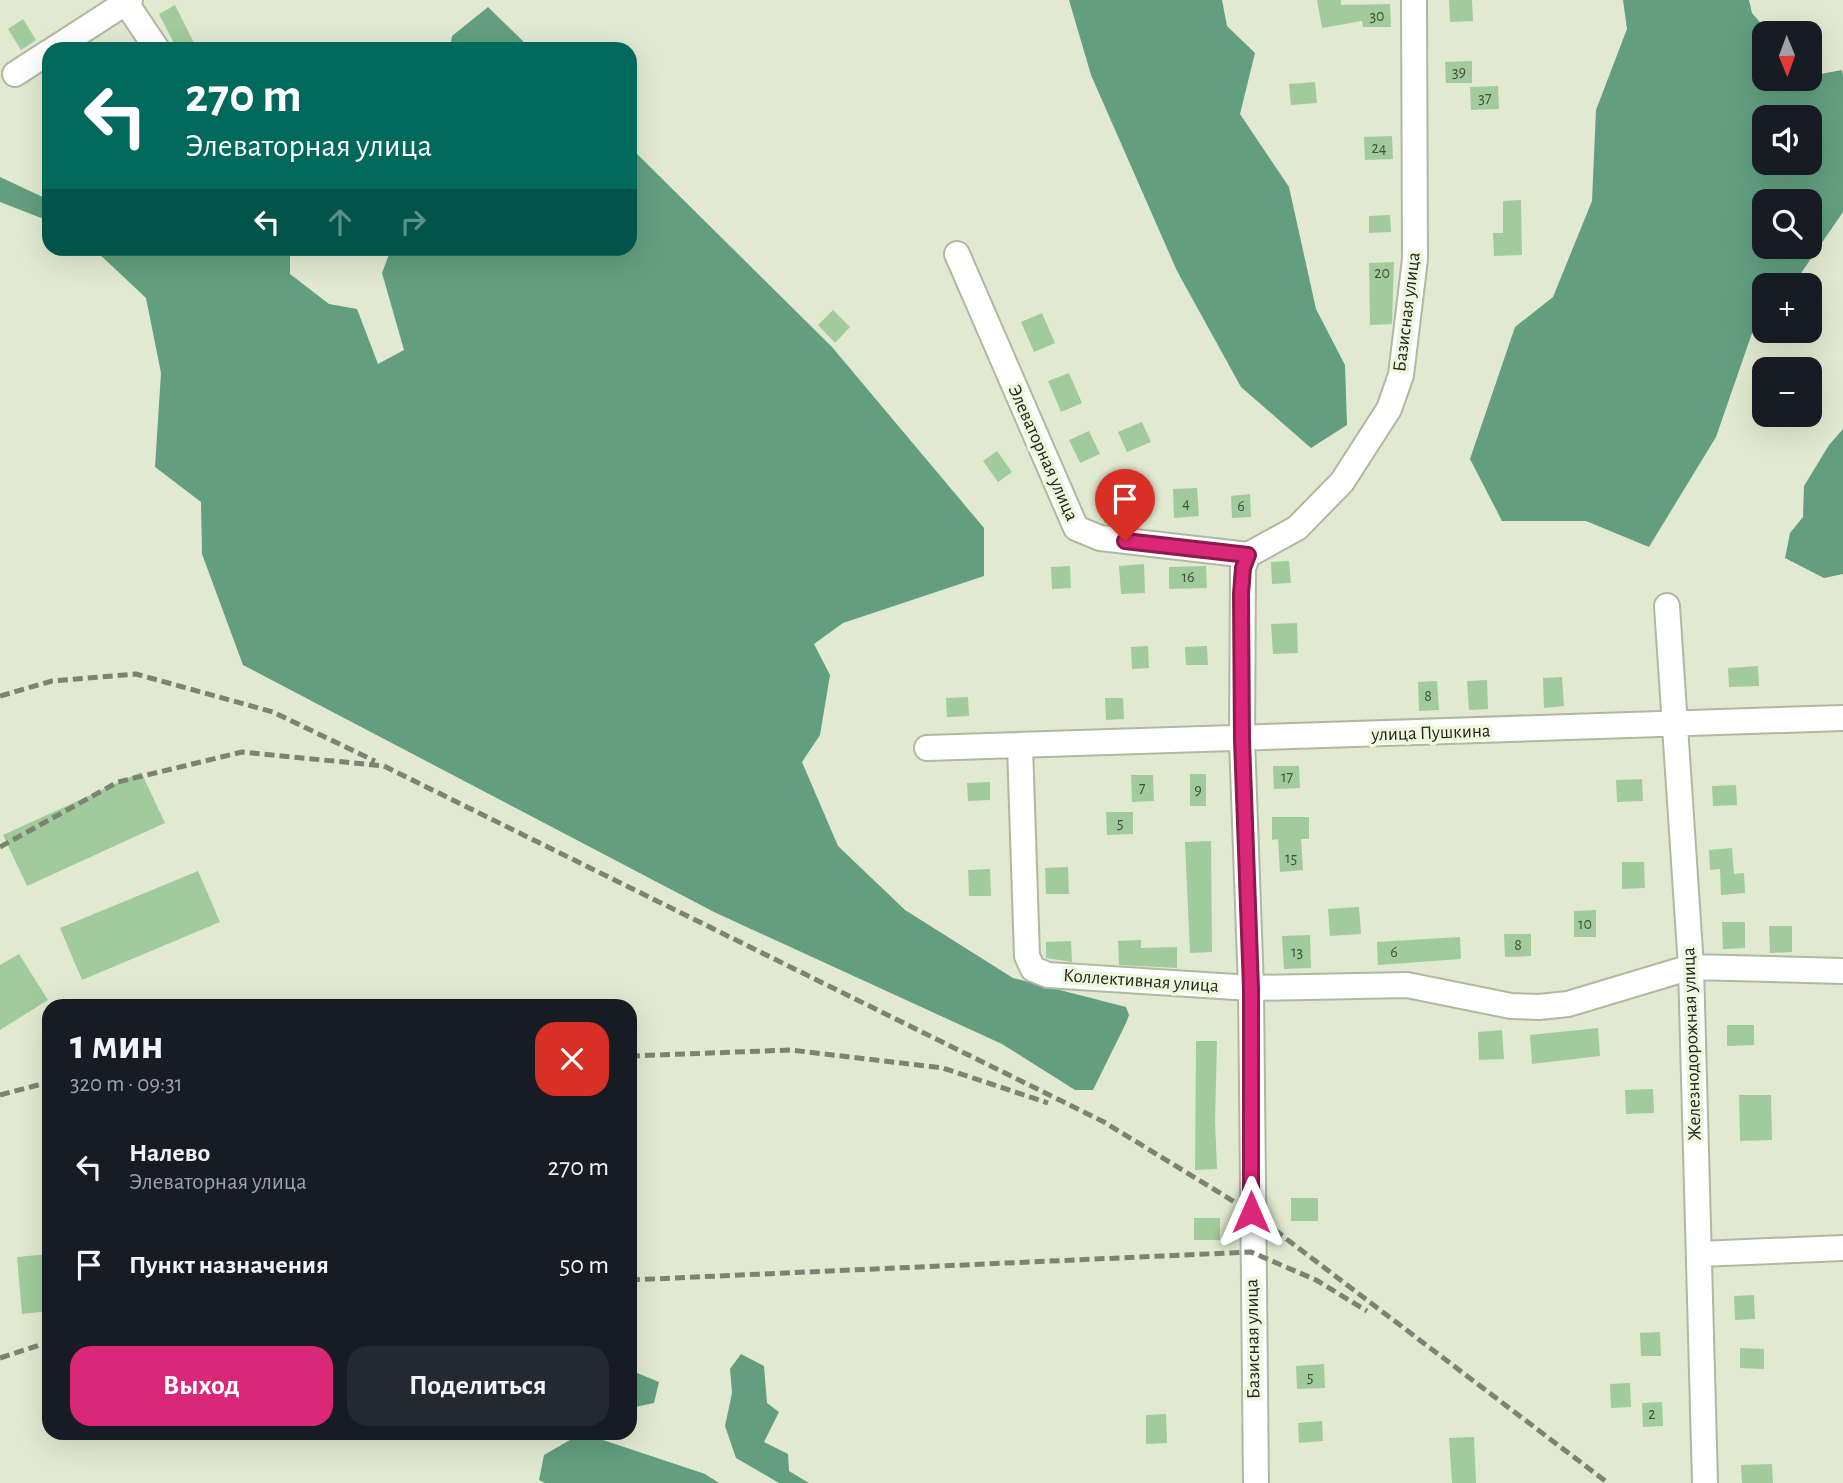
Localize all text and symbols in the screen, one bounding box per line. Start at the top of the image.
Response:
house number: 30 [1369,8,1385,24]
north arrow [1752,21,1822,91]
map controls [1752,21,1822,427]
house number: 39 [1452,64,1466,80]
icon: left [70,70,161,161]
text: 270 m [185,72,302,121]
house number: 37 [1478,90,1492,106]
button: sound [1752,105,1822,175]
text: Элеваторная улица [185,130,432,162]
house number: 24 [1372,140,1387,156]
button: search [1752,189,1822,259]
icon: left [248,203,286,241]
icon: ahead [321,203,359,241]
icon: right [394,203,432,241]
street label: Базисная улица [1390,251,1424,373]
house number: 20 [1374,265,1390,281]
button: + [1752,273,1822,343]
button: − [1752,357,1822,427]
street label: Элеваторная улица [1004,382,1082,524]
pin [1095,469,1155,541]
icon: arrive [1106,480,1144,518]
house number: 4 [1182,495,1190,511]
house number: 6 [1237,498,1245,514]
house number: 16 [1181,569,1195,585]
house number: 8 [1424,688,1432,704]
street label: улица Пушкина [1370,721,1491,745]
house number: 17 [1281,769,1293,785]
house number: 7 [1139,780,1146,796]
house number: 9 [1194,782,1202,798]
house number: 5 [1117,815,1123,831]
house number: 15 [1285,850,1297,866]
house number: 10 [1578,916,1592,932]
house number: 8 [1514,937,1522,953]
house number: 13 [1291,944,1303,960]
house number: 6 [1390,944,1398,960]
street label: Железнодорожная улица [1679,947,1705,1141]
street label: Коллективная улица [1062,966,1220,996]
button: close [535,1022,609,1096]
text: 1 мин [70,1024,164,1066]
text: 320 m · 09:31 [70,1073,183,1096]
text: Налево [129,1140,210,1166]
icon: left [70,1148,108,1186]
text: 270 m [548,1154,609,1180]
text: Элеваторная улица [129,1171,307,1194]
position arrow [1214,1175,1288,1249]
icon: arrive [70,1246,108,1284]
text: Пункт назначения [129,1252,329,1278]
text: 50 m [559,1252,609,1278]
street label: Базисная улица [1242,1278,1264,1399]
button: Выход [70,1346,333,1426]
button: Поделиться [347,1346,609,1426]
house number: 5 [1307,1369,1313,1385]
house number: 2 [1648,1406,1656,1422]

